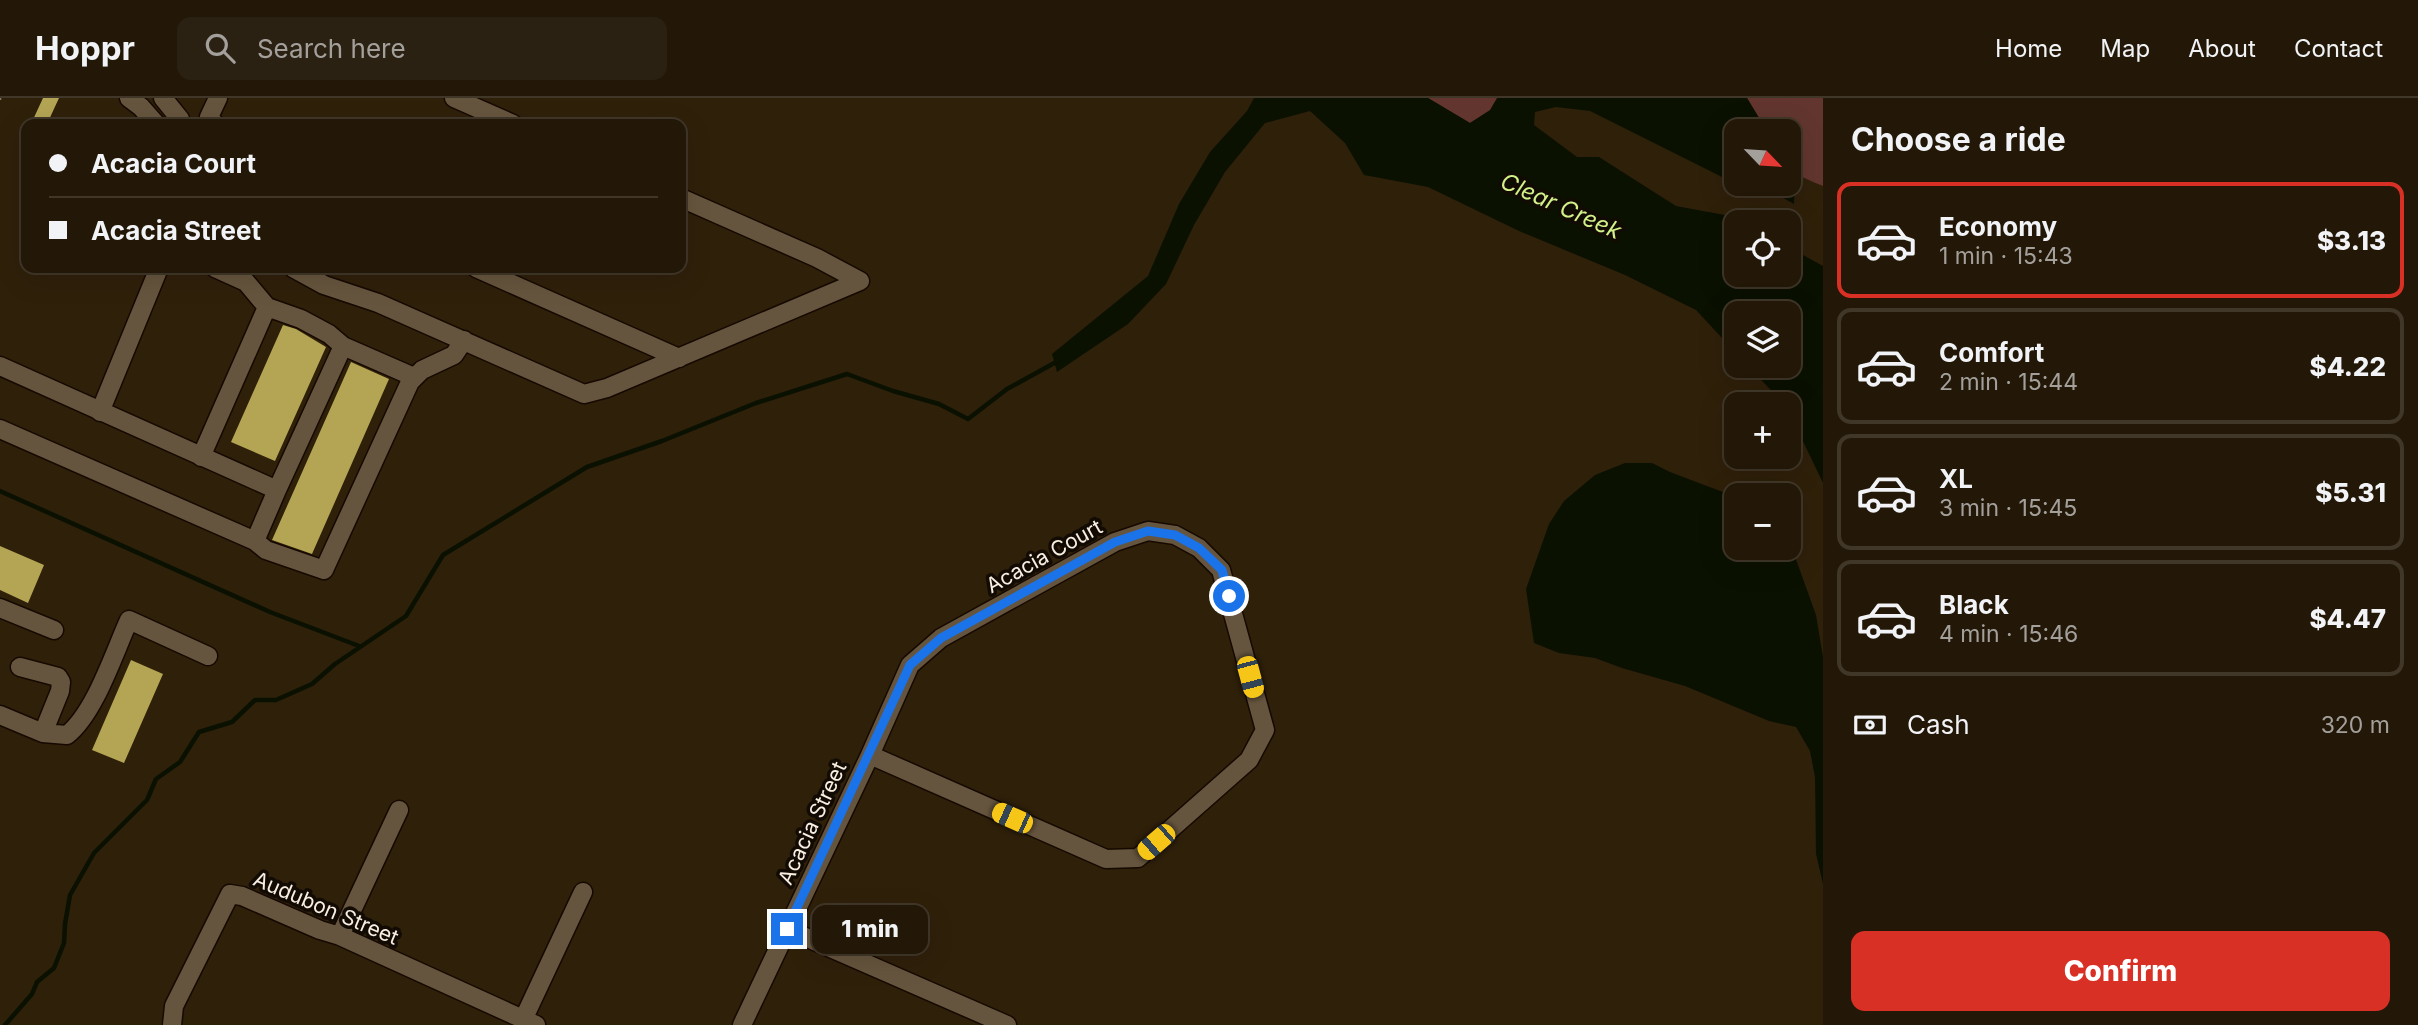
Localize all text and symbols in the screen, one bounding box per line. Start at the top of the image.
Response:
search box [177,17,667,80]
text: Hoppr [35,28,135,68]
icon: search [201,29,239,67]
text: Search here [257,33,406,64]
text: Home [1995,34,2062,63]
text: Map [2100,34,2150,63]
text: About [2188,34,2256,63]
text: Contact [2294,34,2383,63]
north arrow [1724,119,1801,196]
map controls [1724,119,1801,560]
text: Choose a ride [1851,120,2066,159]
text: Acacia Court [91,148,256,179]
water label: Clear Creek [1496,167,1626,245]
icon: car [1855,209,1918,272]
button: locate [1724,210,1801,287]
text: Economy [1939,211,2057,242]
text: Acacia Street [91,215,261,246]
text: $3.13 [2317,225,2386,256]
text: 1 min · 15:43 [1939,242,2073,270]
button: layers [1724,301,1801,378]
icon: car [1855,335,1918,398]
text: Comfort [1939,337,2044,368]
text: $4.22 [2309,351,2386,382]
text: 2 min · 15:44 [1939,368,2078,396]
button: + [1724,392,1801,469]
icon: car [1855,461,1918,524]
text: XL [1939,463,1973,494]
text: $5.31 [2315,477,2386,508]
button: − [1724,483,1801,560]
text: 3 min · 15:45 [1939,494,2077,522]
street label: Acacia Court [982,514,1106,598]
route start [1213,580,1245,612]
icon: car [1855,587,1918,650]
text: Black [1939,589,2009,620]
text: $4.47 [2309,603,2386,634]
text: 4 min · 15:46 [1939,620,2078,648]
car [1235,654,1266,700]
icon: cash [1851,706,1889,744]
text: Cash [1907,709,1970,740]
text: 320 m [2321,711,2390,739]
street label: Acacia Street [773,758,851,888]
car [989,800,1036,836]
car [1134,820,1179,864]
street label: Audubon Street [250,866,402,950]
callout: 1 min [812,904,927,954]
route end [771,913,803,945]
text: 1 min [841,915,899,943]
button: Confirm [1851,931,2390,1011]

